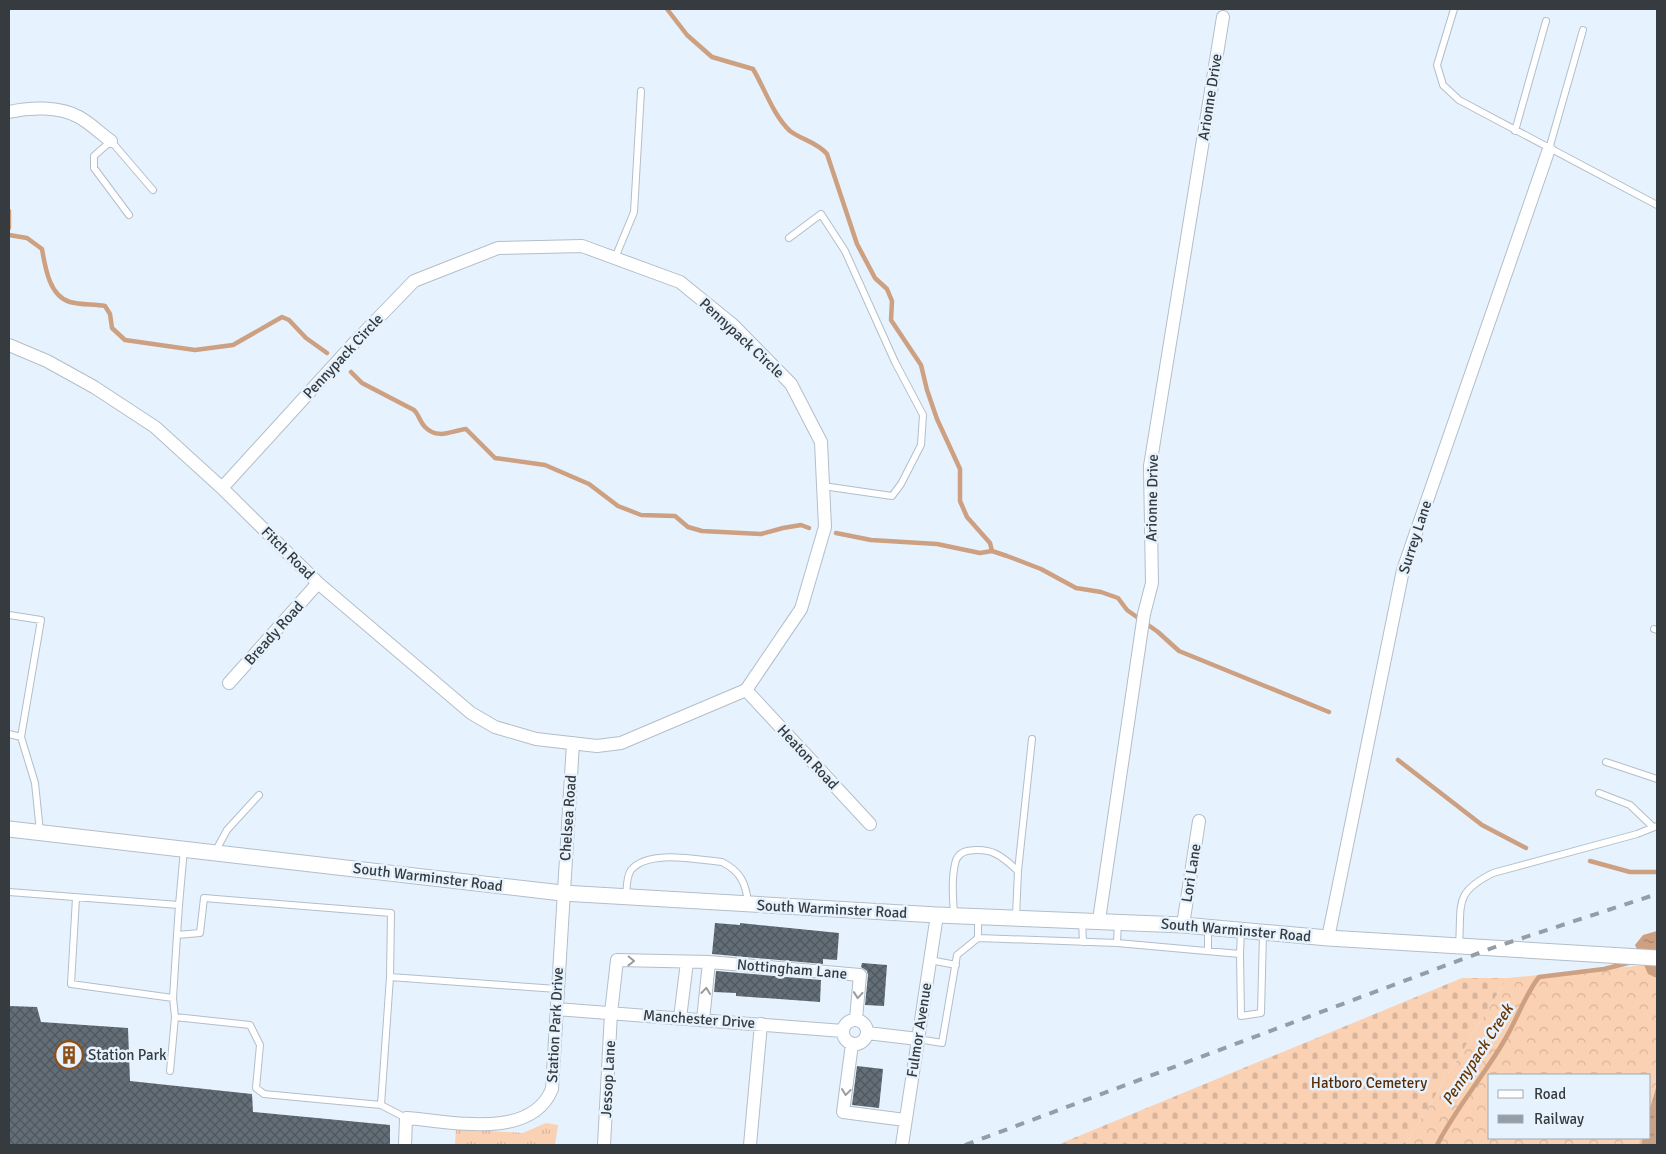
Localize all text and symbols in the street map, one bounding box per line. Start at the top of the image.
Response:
street label: Arionne Drive [1194,52,1226,142]
street label: Pennypack Circle [696,294,788,382]
street label: Pennypack Circle [299,310,387,402]
street label: Arionne Drive [1142,454,1162,542]
street label: Surrey Lane [1395,498,1435,576]
street label: Fitch Road [258,523,318,583]
street label: Bready Road [241,597,307,669]
street label: Heaton Road [774,721,842,793]
street label: Chelsea Road [556,774,580,862]
street label: Lori Lane [1177,842,1205,904]
street label: South Warminster Road [352,859,504,895]
street label: South Warminster Road [756,896,908,922]
street label: South Warminster Road [1160,914,1312,946]
street label: Nottingham Lane [736,955,848,983]
one-way arrow [628,956,635,966]
street label: Station Park Drive [543,967,567,1083]
street label: Fulmor Avenue [903,981,935,1079]
one-way arrow [700,987,711,995]
one-way arrow [853,991,864,999]
water label: Pennypack Creek [1438,999,1519,1109]
street label: Manchester Drive [642,1006,756,1032]
building icon: Station Park [54,1040,84,1070]
street label: Jessop Lane [597,1040,619,1118]
place label: Station Park [88,1046,167,1064]
park label: Hatboro Cemetery [1311,1074,1427,1092]
legend [1488,1074,1651,1139]
text: Road [1534,1085,1566,1103]
one-way arrow [841,1088,852,1096]
text: Railway [1534,1110,1584,1128]

